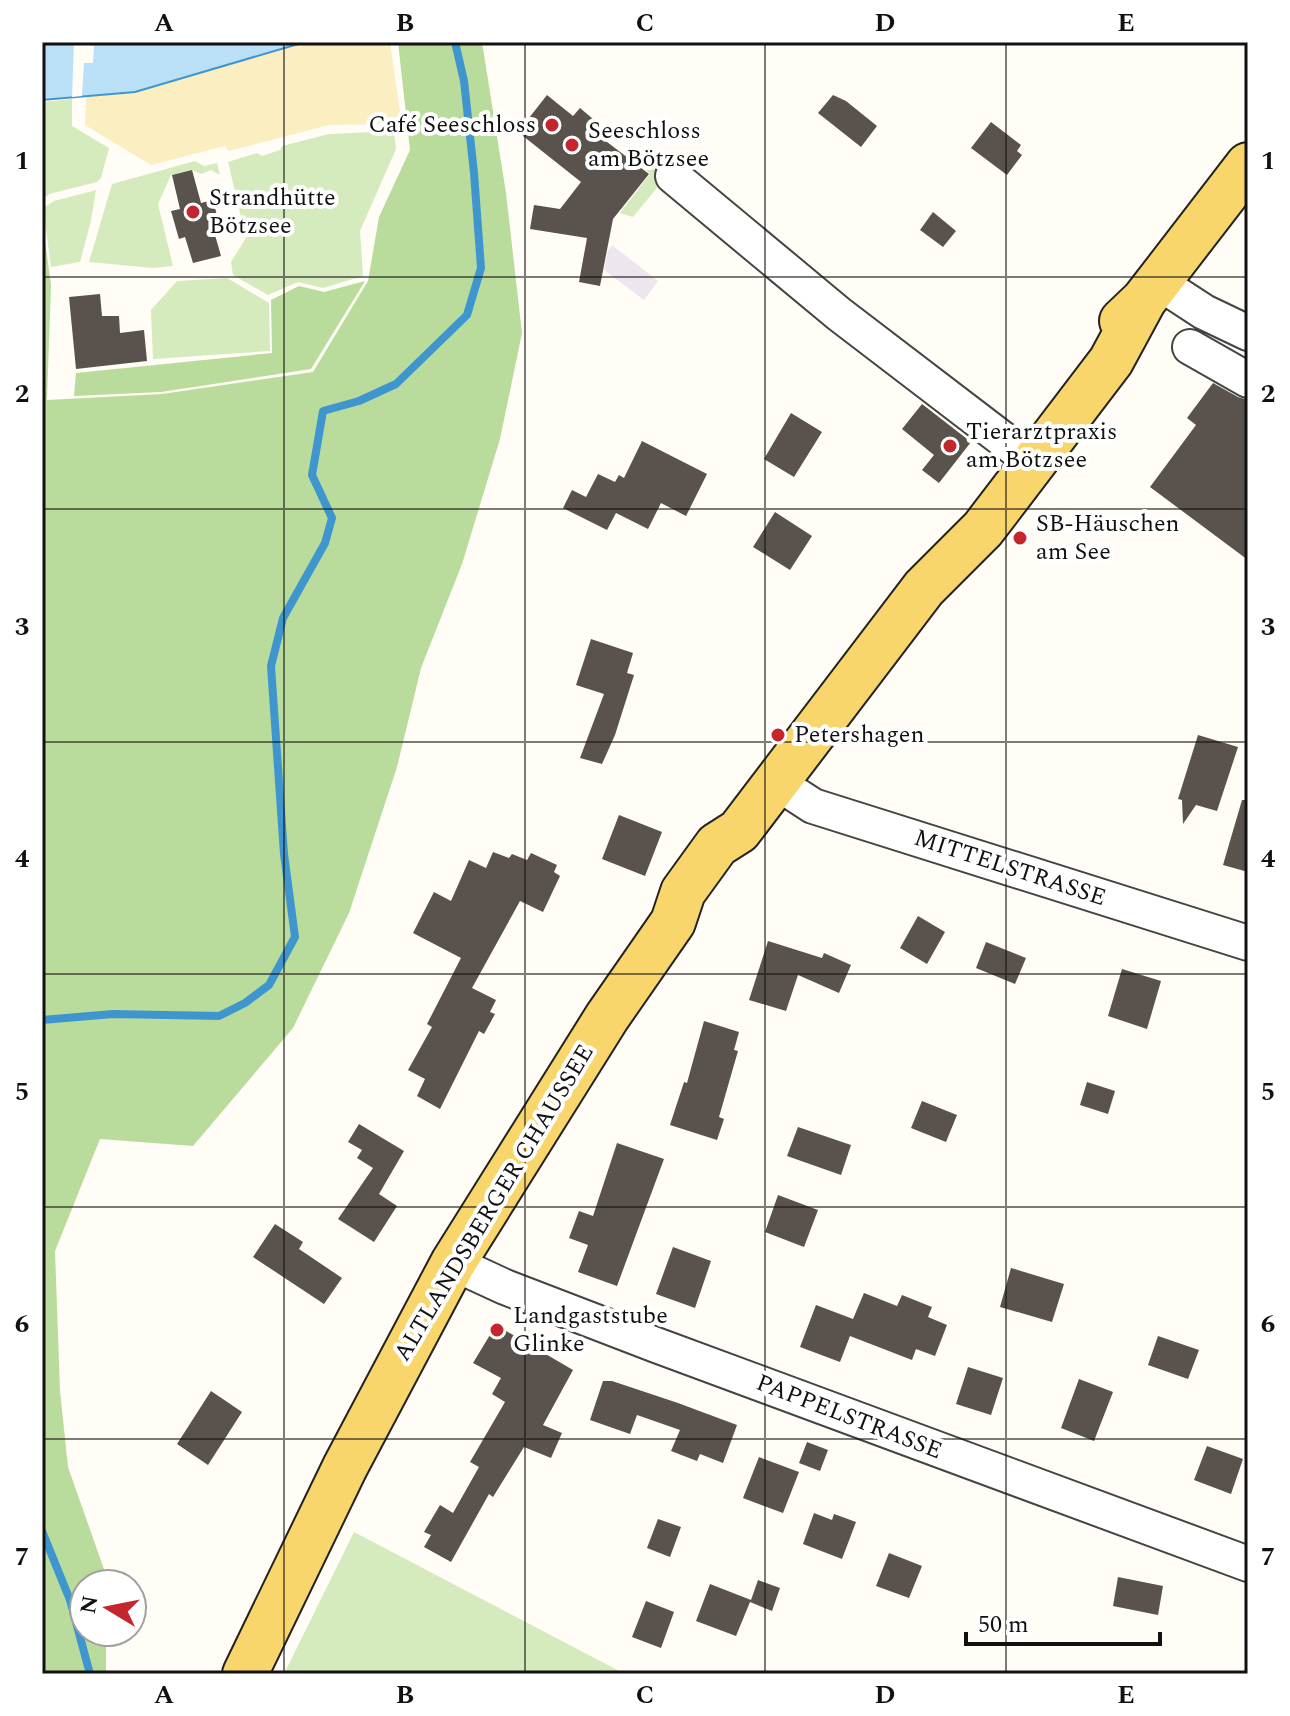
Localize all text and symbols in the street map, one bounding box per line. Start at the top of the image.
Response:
text: A [154,3,174,43]
text: B [396,3,414,43]
text: C [636,3,654,43]
text: D [875,3,895,43]
text: E [1117,3,1135,43]
place label: Café Seeschloss [368,107,536,143]
place label: Seeschloss am Bötzsee [588,113,709,177]
marker: Café Seeschloss [543,116,561,134]
marker: Seeschloss am Bötzsee [563,136,581,154]
text: 1 [15,141,29,181]
text: 1 [1261,141,1275,181]
place label: Strandhütte Bötzsee [209,180,336,244]
marker: Strandhütte Bötzsee [184,203,202,221]
text: 2 [15,374,29,414]
text: 2 [1261,374,1275,414]
place label: Tierarztpraxis am Bötzsee [966,414,1117,478]
marker: Tierarztpraxis am Bötzsee [941,437,959,455]
place label: SB-Häuschen am See [1036,506,1180,570]
marker: SB-Häuschen am See [1011,529,1029,547]
text: 3 [15,607,29,647]
text: 3 [1261,607,1275,647]
place label: Petershagen [794,717,924,753]
marker: Petershagen [769,726,787,744]
street label: MITTELSTRASSE [909,820,1111,916]
text: 4 [15,839,30,879]
text: 4 [1261,839,1276,879]
street label: ALTLANDSBERGER CHAUSSEE [385,1038,603,1368]
text: 5 [15,1072,29,1112]
text: 5 [1261,1072,1275,1112]
place label: Landgaststube Glinke [513,1298,668,1362]
text: 6 [15,1304,29,1344]
text: 6 [1261,1304,1275,1344]
marker: Landgaststube Glinke [488,1321,506,1339]
street label: PAPPELSTRASSE [751,1365,947,1469]
text: 7 [15,1537,29,1577]
text: 7 [1261,1537,1275,1577]
north arrow [68,1568,148,1648]
text: N [72,1593,108,1616]
scale bar [966,1596,1160,1646]
text: 50 m [978,1607,1029,1643]
text: A [154,1675,174,1715]
text: B [396,1675,414,1715]
text: C [636,1675,654,1715]
text: D [875,1675,895,1715]
text: E [1117,1675,1135,1715]

